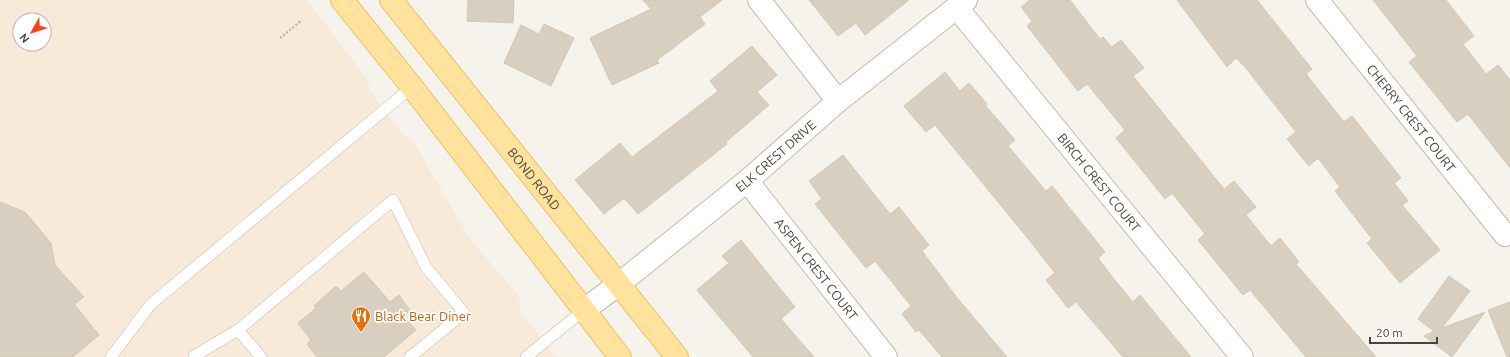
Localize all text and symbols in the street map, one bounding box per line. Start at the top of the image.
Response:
north arrow [12,12,52,52]
text: N [17,31,31,45]
street label: CHERRY CREST COURT [1364,61,1459,174]
street label: ELK CREST DRIVE [733,117,818,194]
street label: BIRCH CREST COURT [1055,131,1143,234]
street label: BOND ROAD [505,145,563,213]
street label: ASPEN CREST COURT [772,215,861,322]
restaurant icon: Black Bear Diner [350,305,372,333]
place label: Black Bear Diner [375,309,471,323]
scale bar [1370,319,1437,345]
text: 20 m [1376,326,1403,339]

